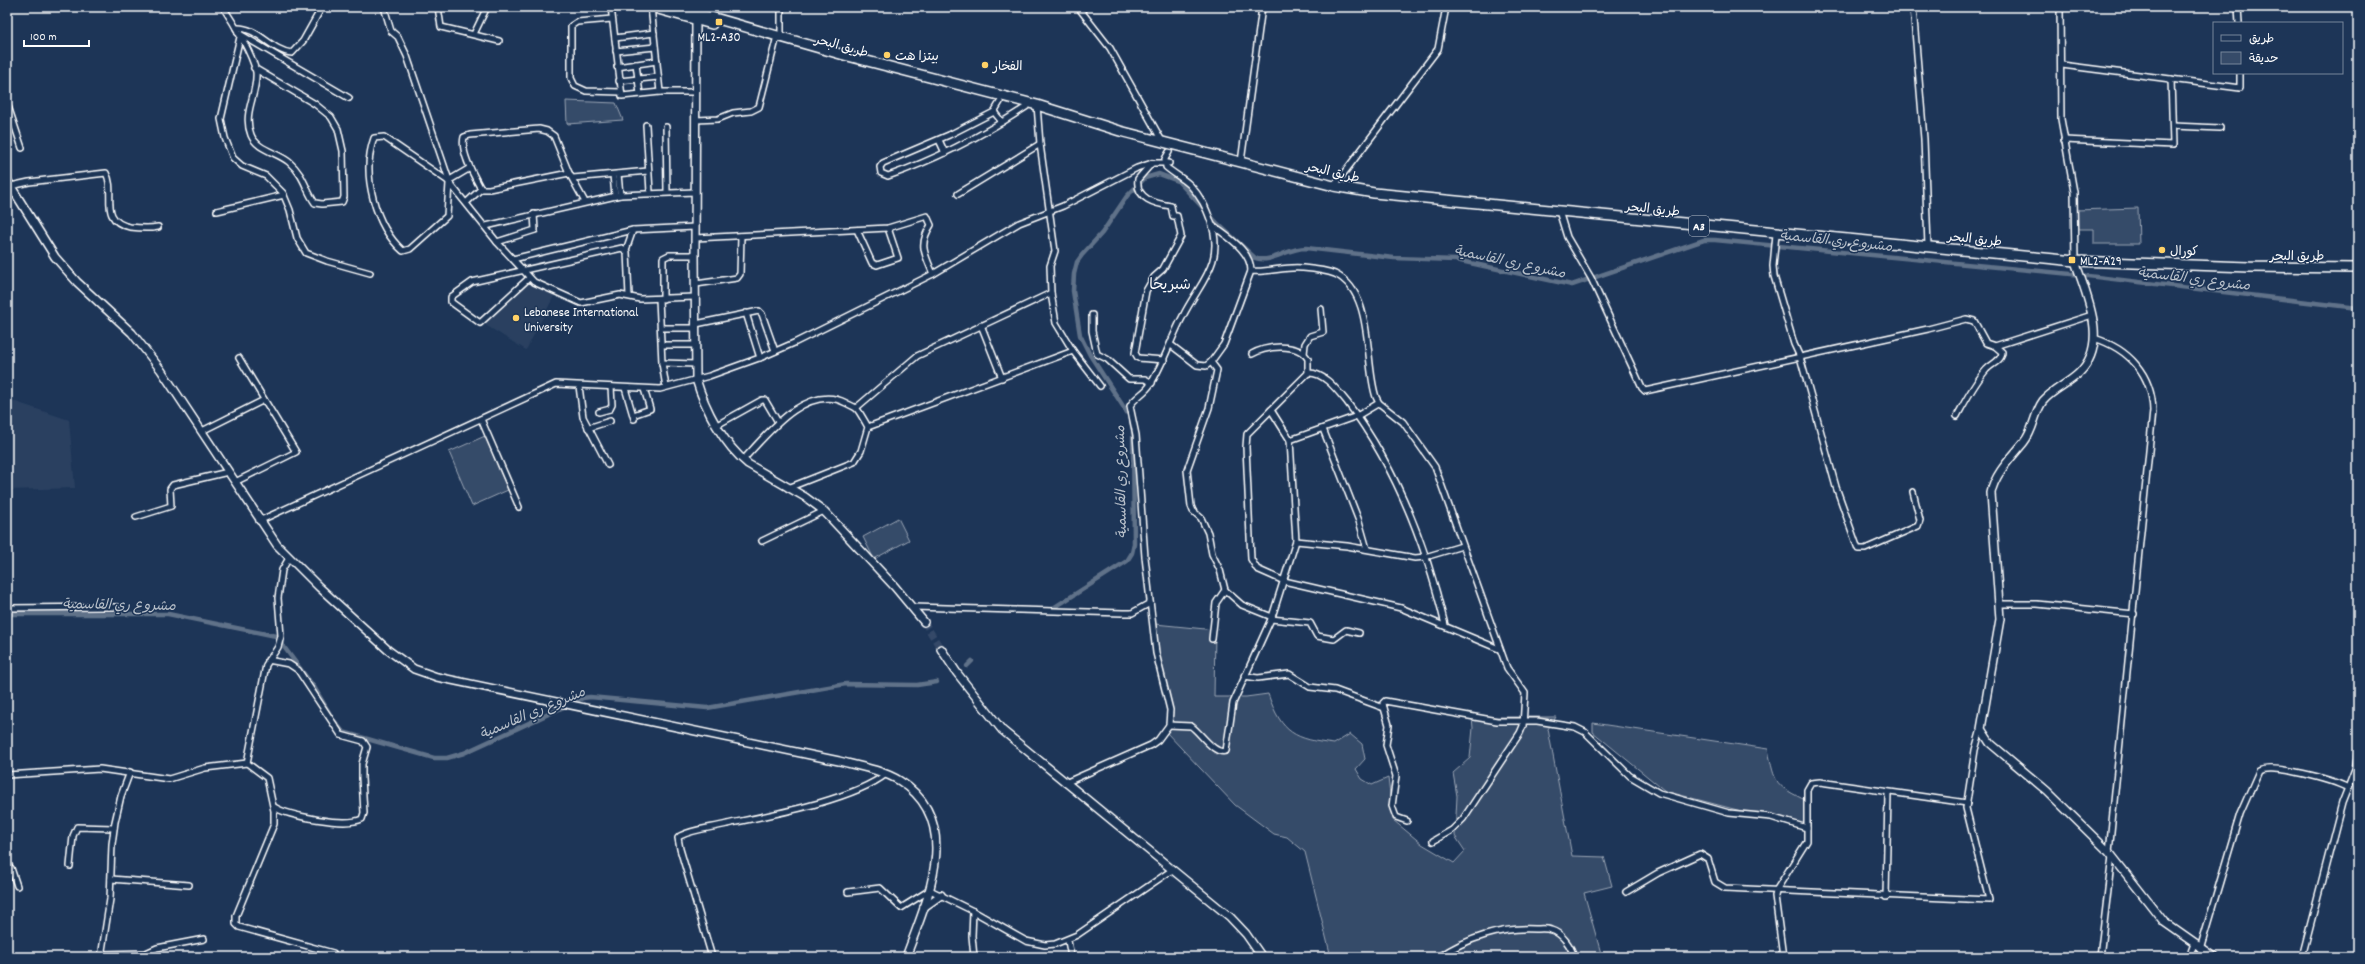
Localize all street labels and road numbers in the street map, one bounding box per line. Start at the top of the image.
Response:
street label: طريق البحر [812,31,870,64]
street label: طريق البحر [1303,158,1361,189]
street label: طريق البحر [1624,198,1681,223]
road number: A3 [1689,216,1709,236]
street label: طريق البحر [1946,228,2003,253]
street label: طريق البحر [2269,248,2324,267]

